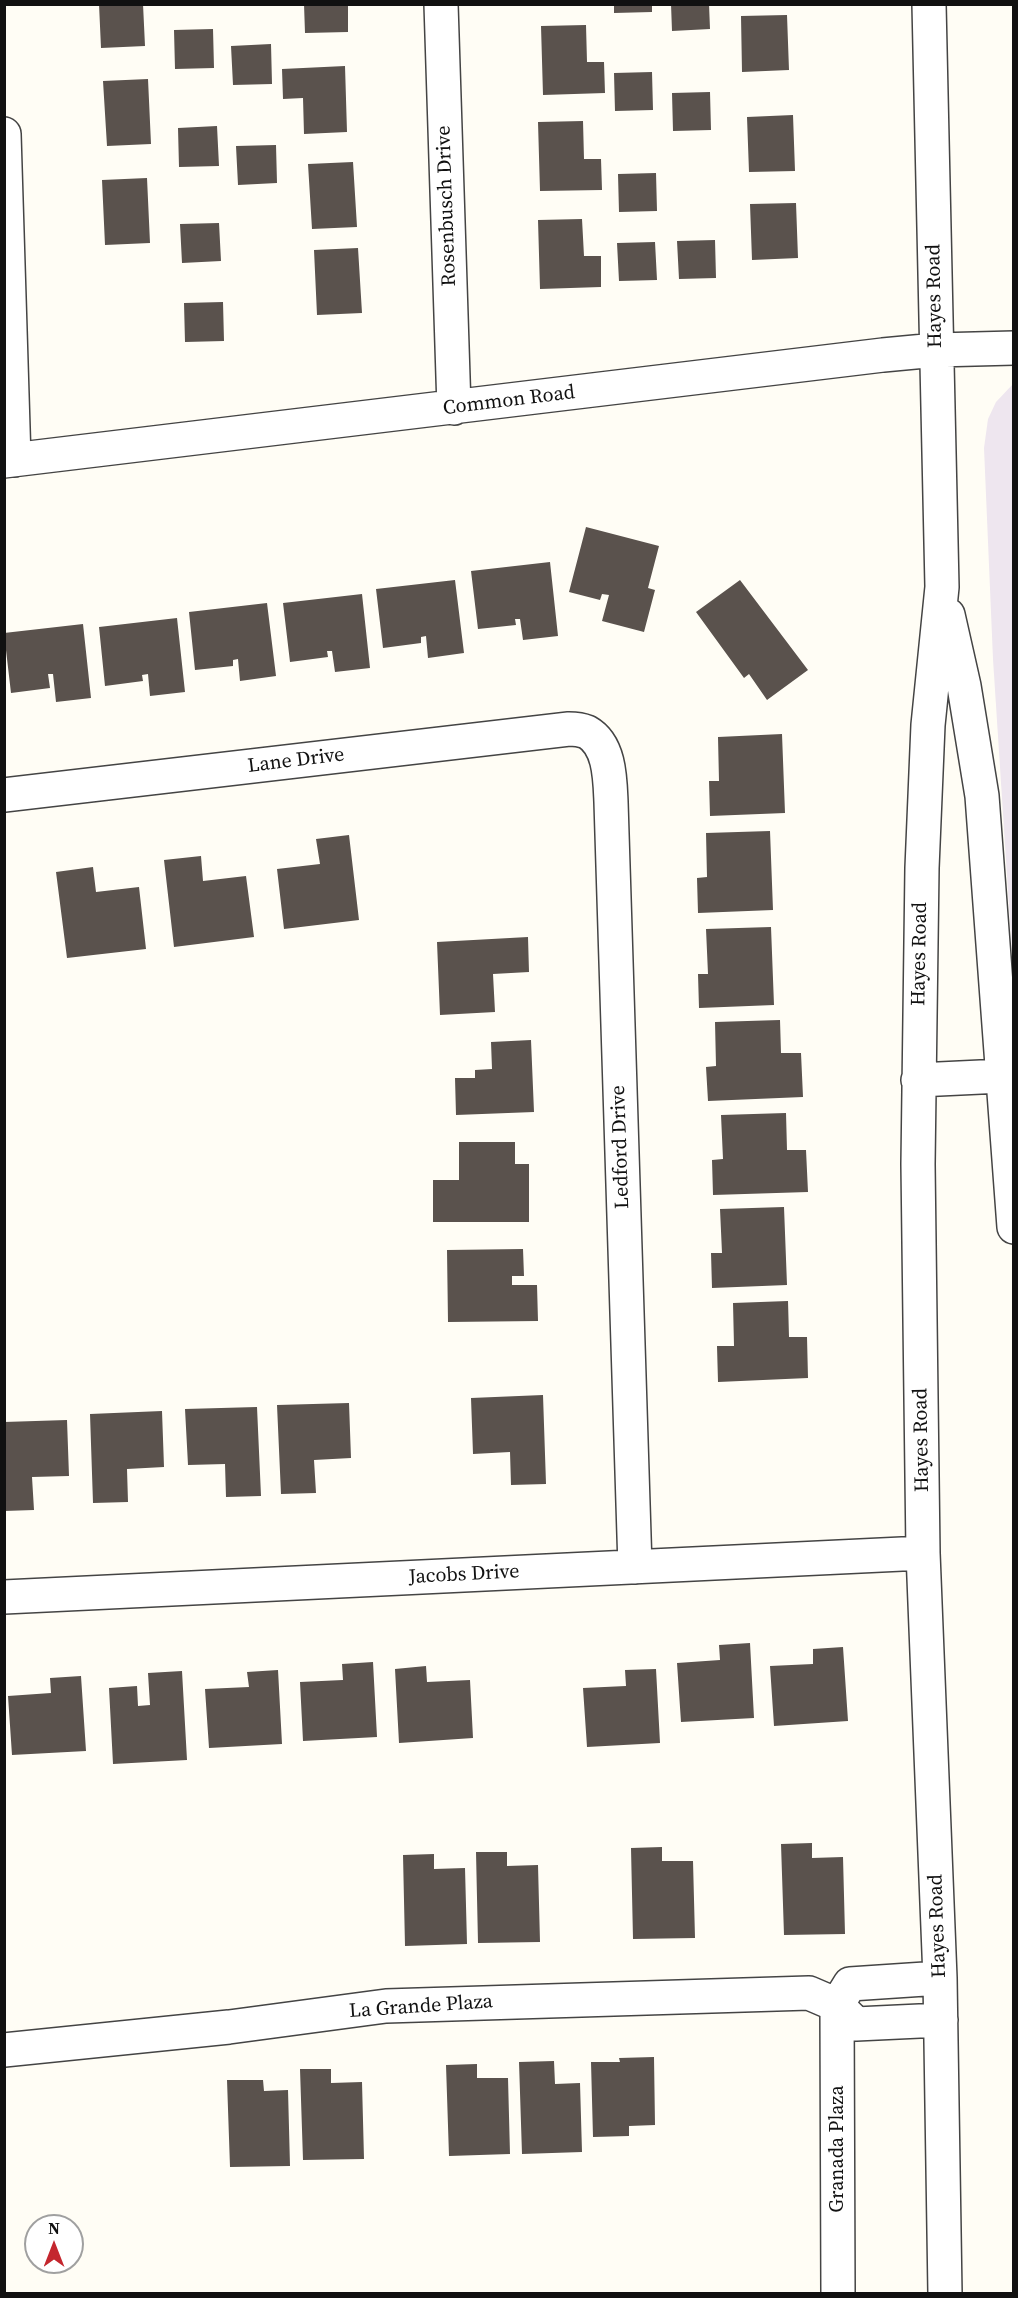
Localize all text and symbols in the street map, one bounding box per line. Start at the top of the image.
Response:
street label: Rosenbusch Drive [432,125,462,287]
street label: Hayes Road [922,244,948,348]
street label: Common Road [442,381,576,421]
street label: Lane Drive [246,743,346,779]
street label: Hayes Road [907,902,933,1006]
street label: Ledford Drive [607,1085,635,1209]
street label: Hayes Road [909,1388,935,1492]
street label: Jacobs Drive [408,1560,520,1590]
street label: Hayes Road [924,1874,952,1978]
street label: La Grande Plaza [348,1990,494,2024]
street label: Granada Plaza [826,2085,850,2213]
north arrow [24,2214,84,2274]
text: N [48,2217,60,2239]

